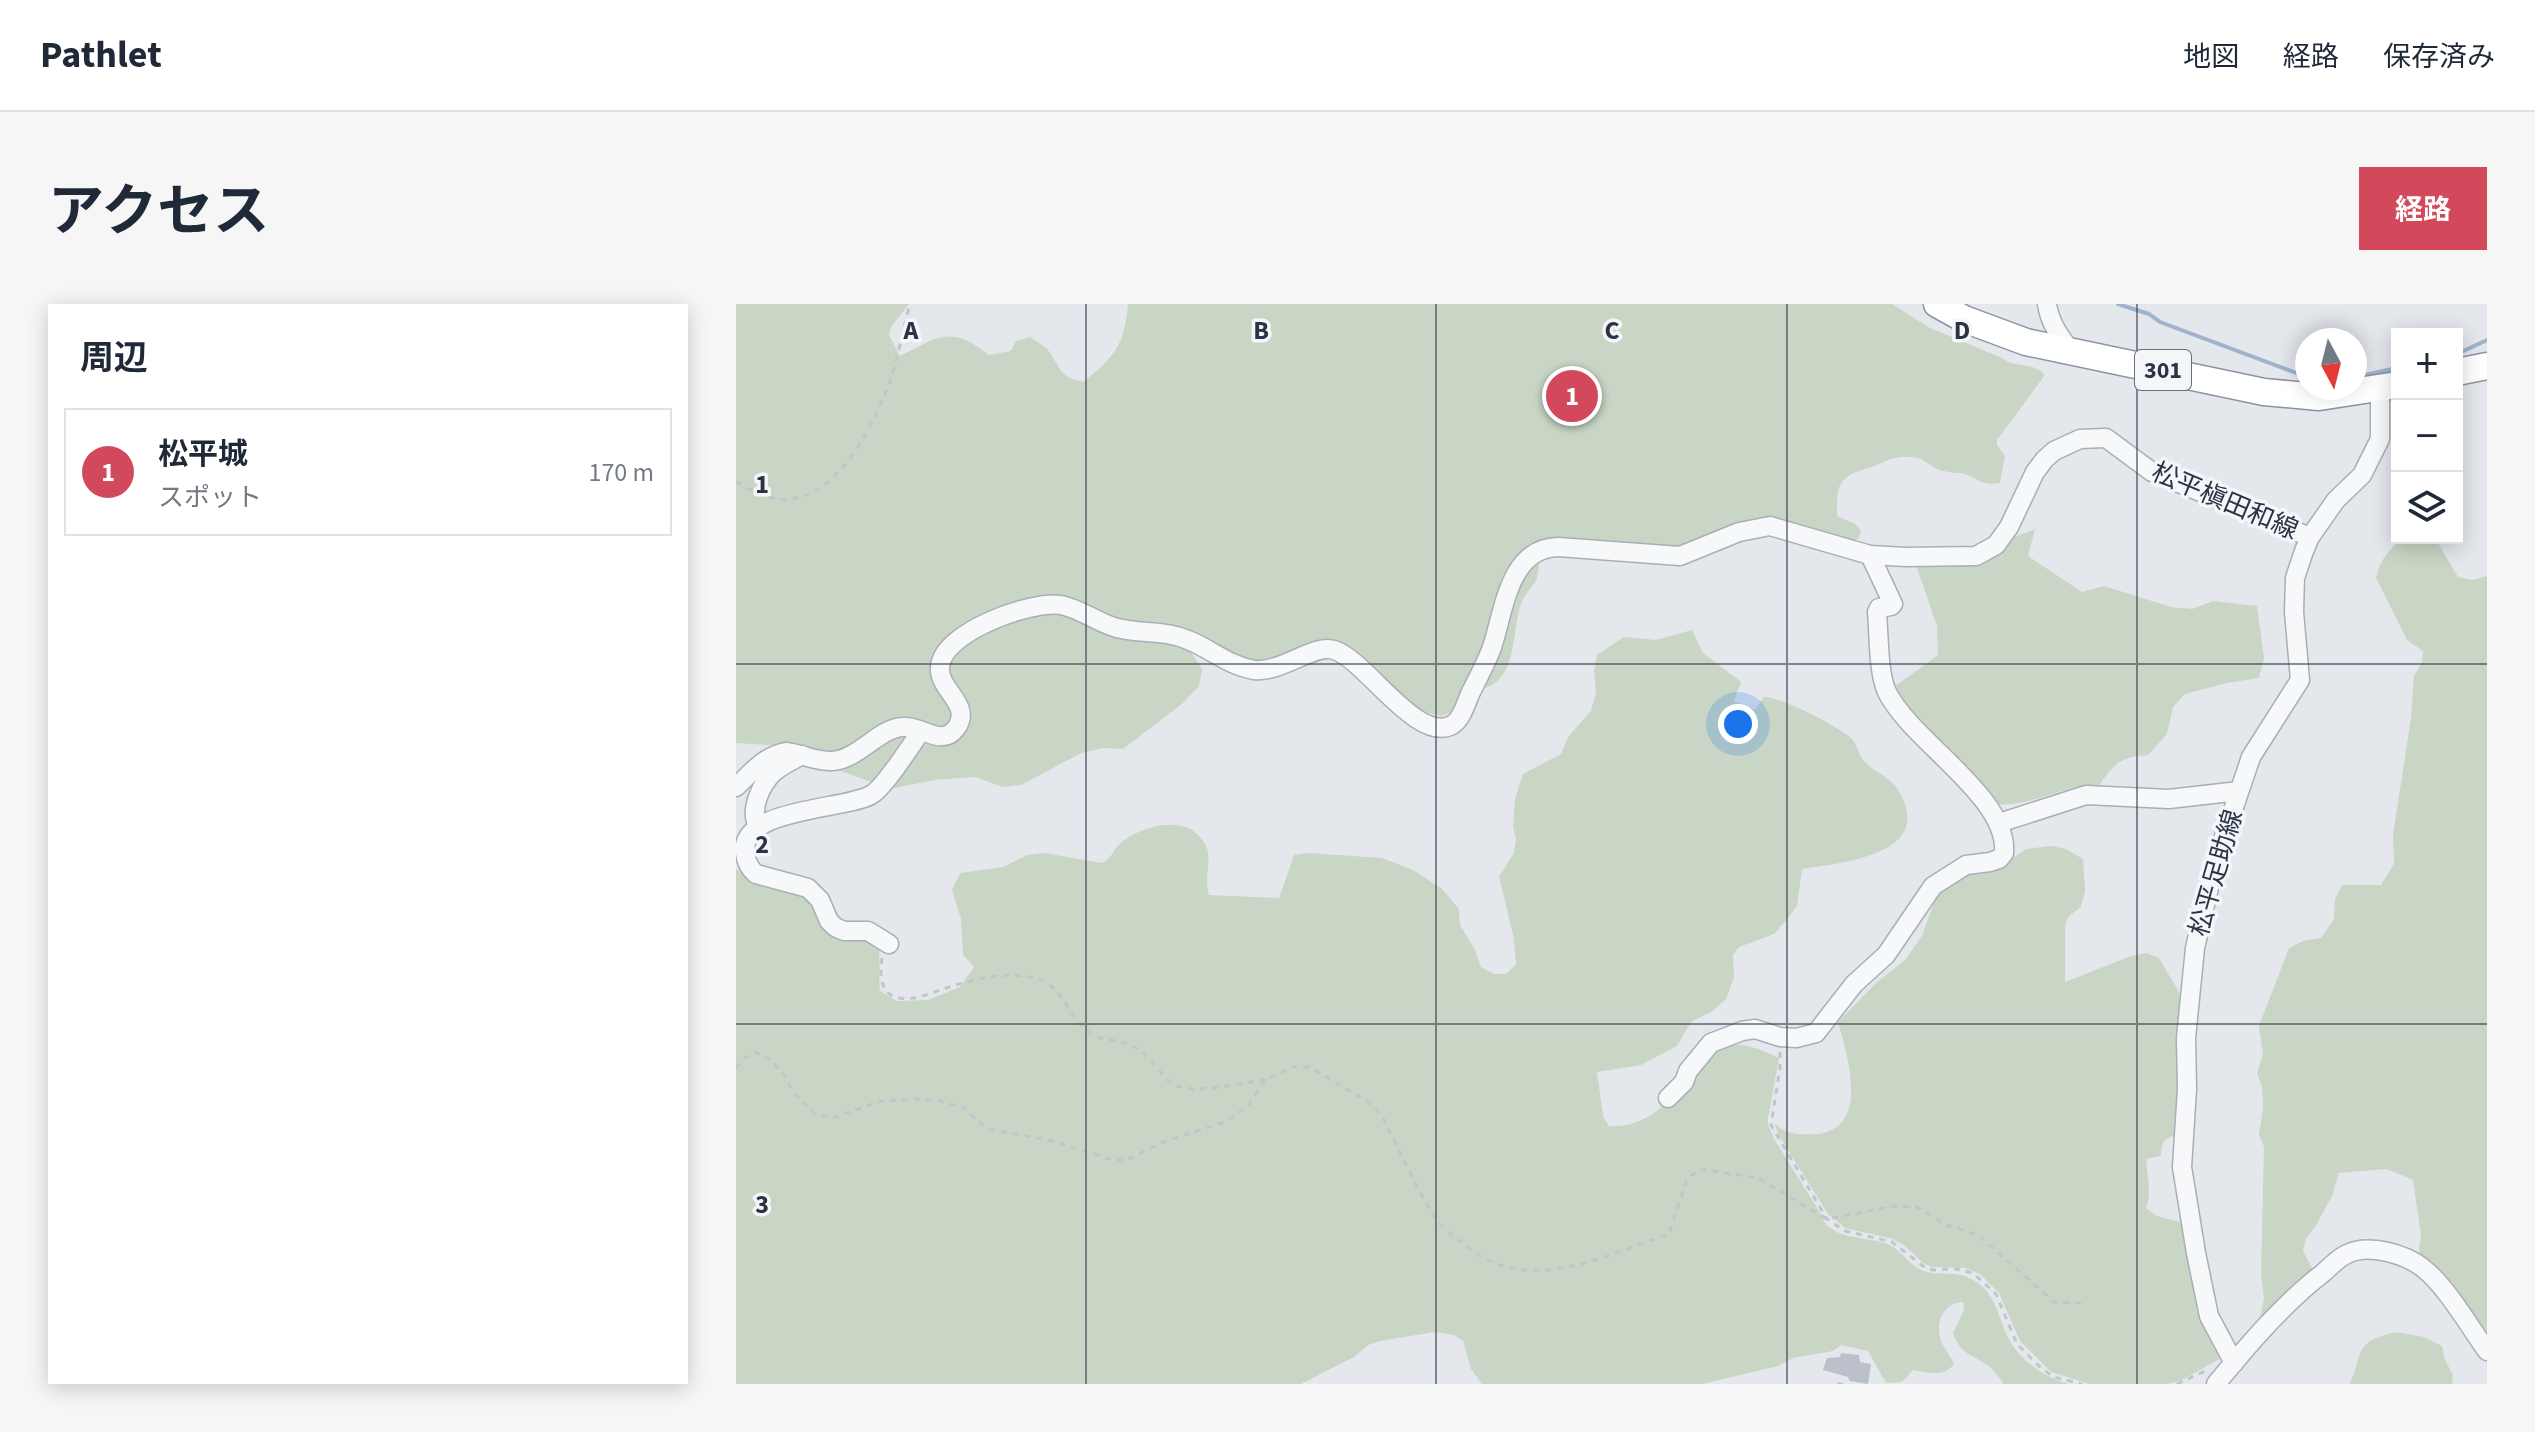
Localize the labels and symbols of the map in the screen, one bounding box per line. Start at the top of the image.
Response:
text: A [903,312,920,349]
text: B [1253,312,1269,349]
text: C [1604,312,1620,349]
text: D [1954,312,1970,349]
north arrow [2295,328,2367,400]
road number: 301 [2135,350,2191,390]
pin: 1 [1546,366,1598,426]
street label: 松平槇田和線 [2146,453,2304,549]
text: 1 [755,466,769,503]
your location [1718,704,1758,744]
street label: 松平足助線 [2180,805,2252,941]
text: 2 [755,826,769,863]
text: 3 [755,1186,769,1223]

